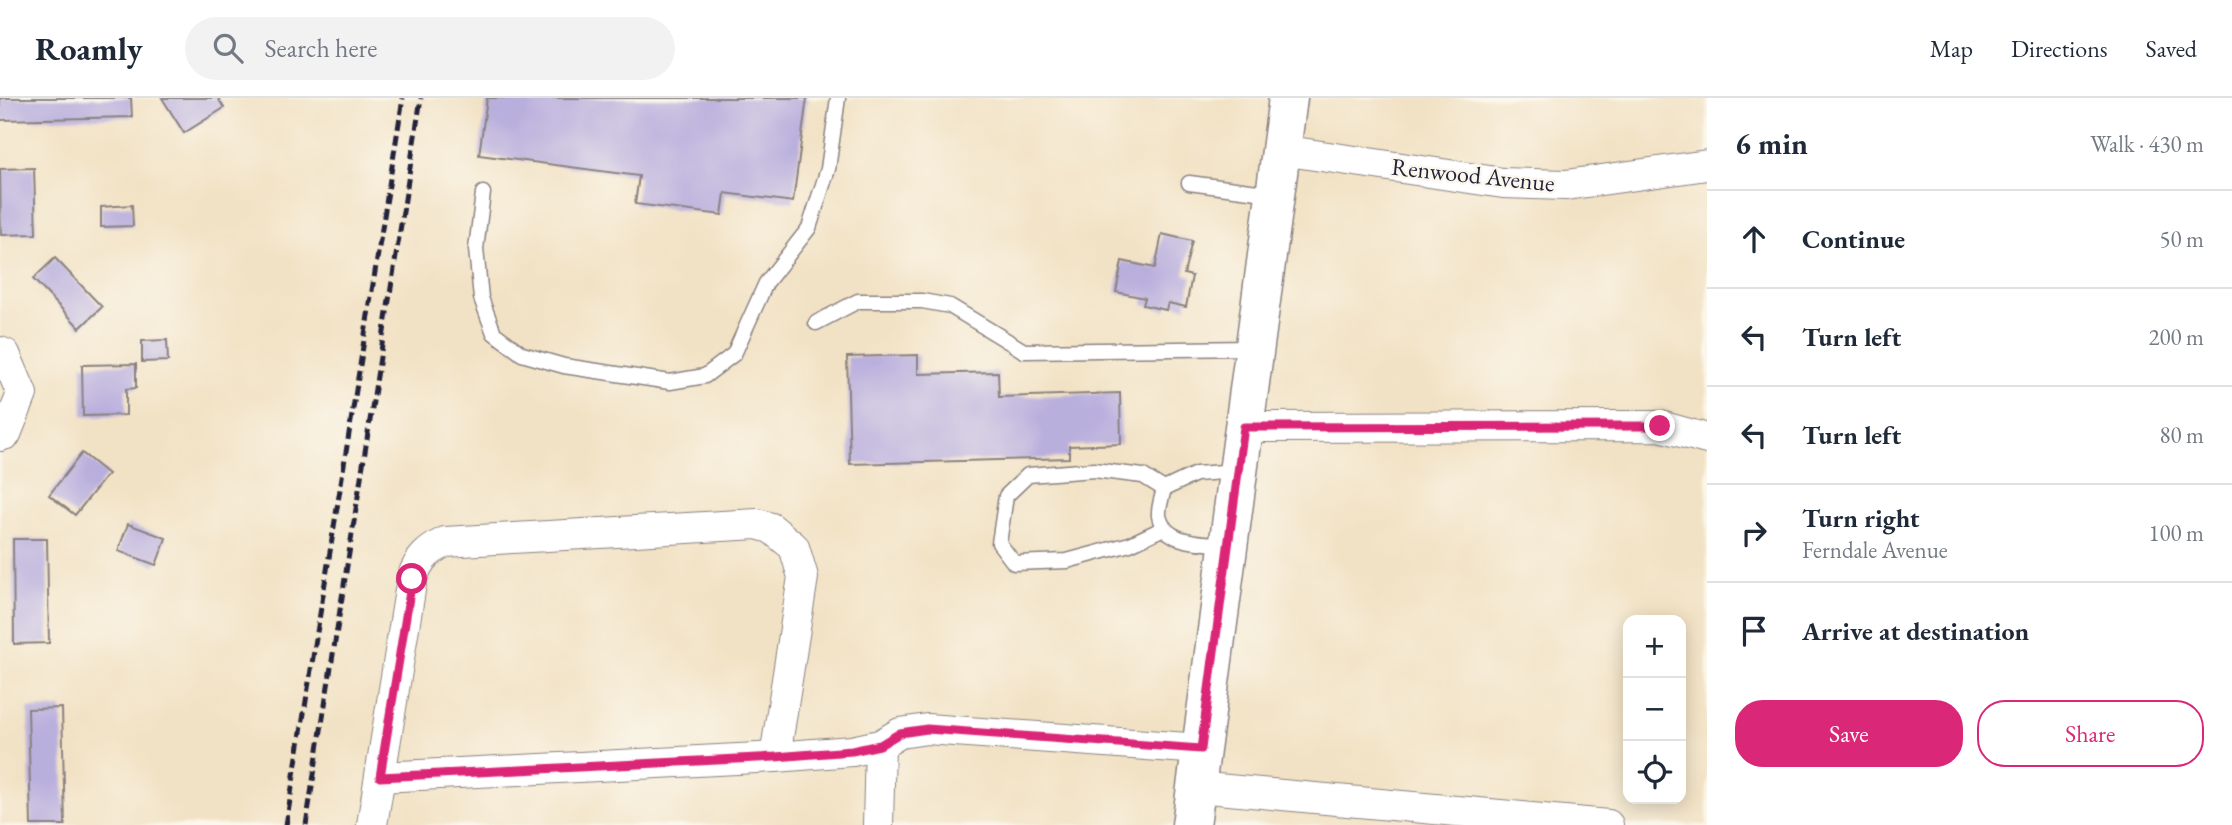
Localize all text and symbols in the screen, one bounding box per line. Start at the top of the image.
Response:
search box [185,17,675,80]
text: Roamly [35,27,143,70]
icon: search [209,29,247,67]
text: Search here [265,31,377,65]
text: Map [1930,33,1973,64]
text: Directions [2011,33,2108,64]
text: Saved [2146,33,2197,64]
text: 6 min [1735,124,1808,163]
text: Walk · 430 m [2090,129,2204,159]
street label: Renwood Avenue [1390,151,1556,198]
icon: ahead [1735,220,1773,258]
text: Continue [1802,222,1905,256]
text: 50 m [2159,224,2204,254]
icon: left [1735,318,1773,356]
text: Turn left [1802,320,1901,354]
text: 200 m [2148,322,2204,352]
route end [1644,410,1675,441]
icon: left [1735,416,1773,454]
text: Turn left [1802,418,1901,452]
text: 80 m [2159,420,2204,450]
text: Turn right [1802,501,1920,535]
icon: right [1735,514,1773,552]
text: 100 m [2148,518,2204,548]
text: Ferndale Avenue [1802,535,1948,565]
route start [396,563,427,594]
icon: arrive [1735,612,1773,650]
text: Arrive at destination [1802,614,2029,648]
map controls [1623,615,1686,804]
button: + [1623,615,1686,678]
button: − [1623,678,1686,741]
button: Save [1735,700,1963,767]
button: Share [1977,700,2204,767]
button: locate [1623,741,1686,804]

